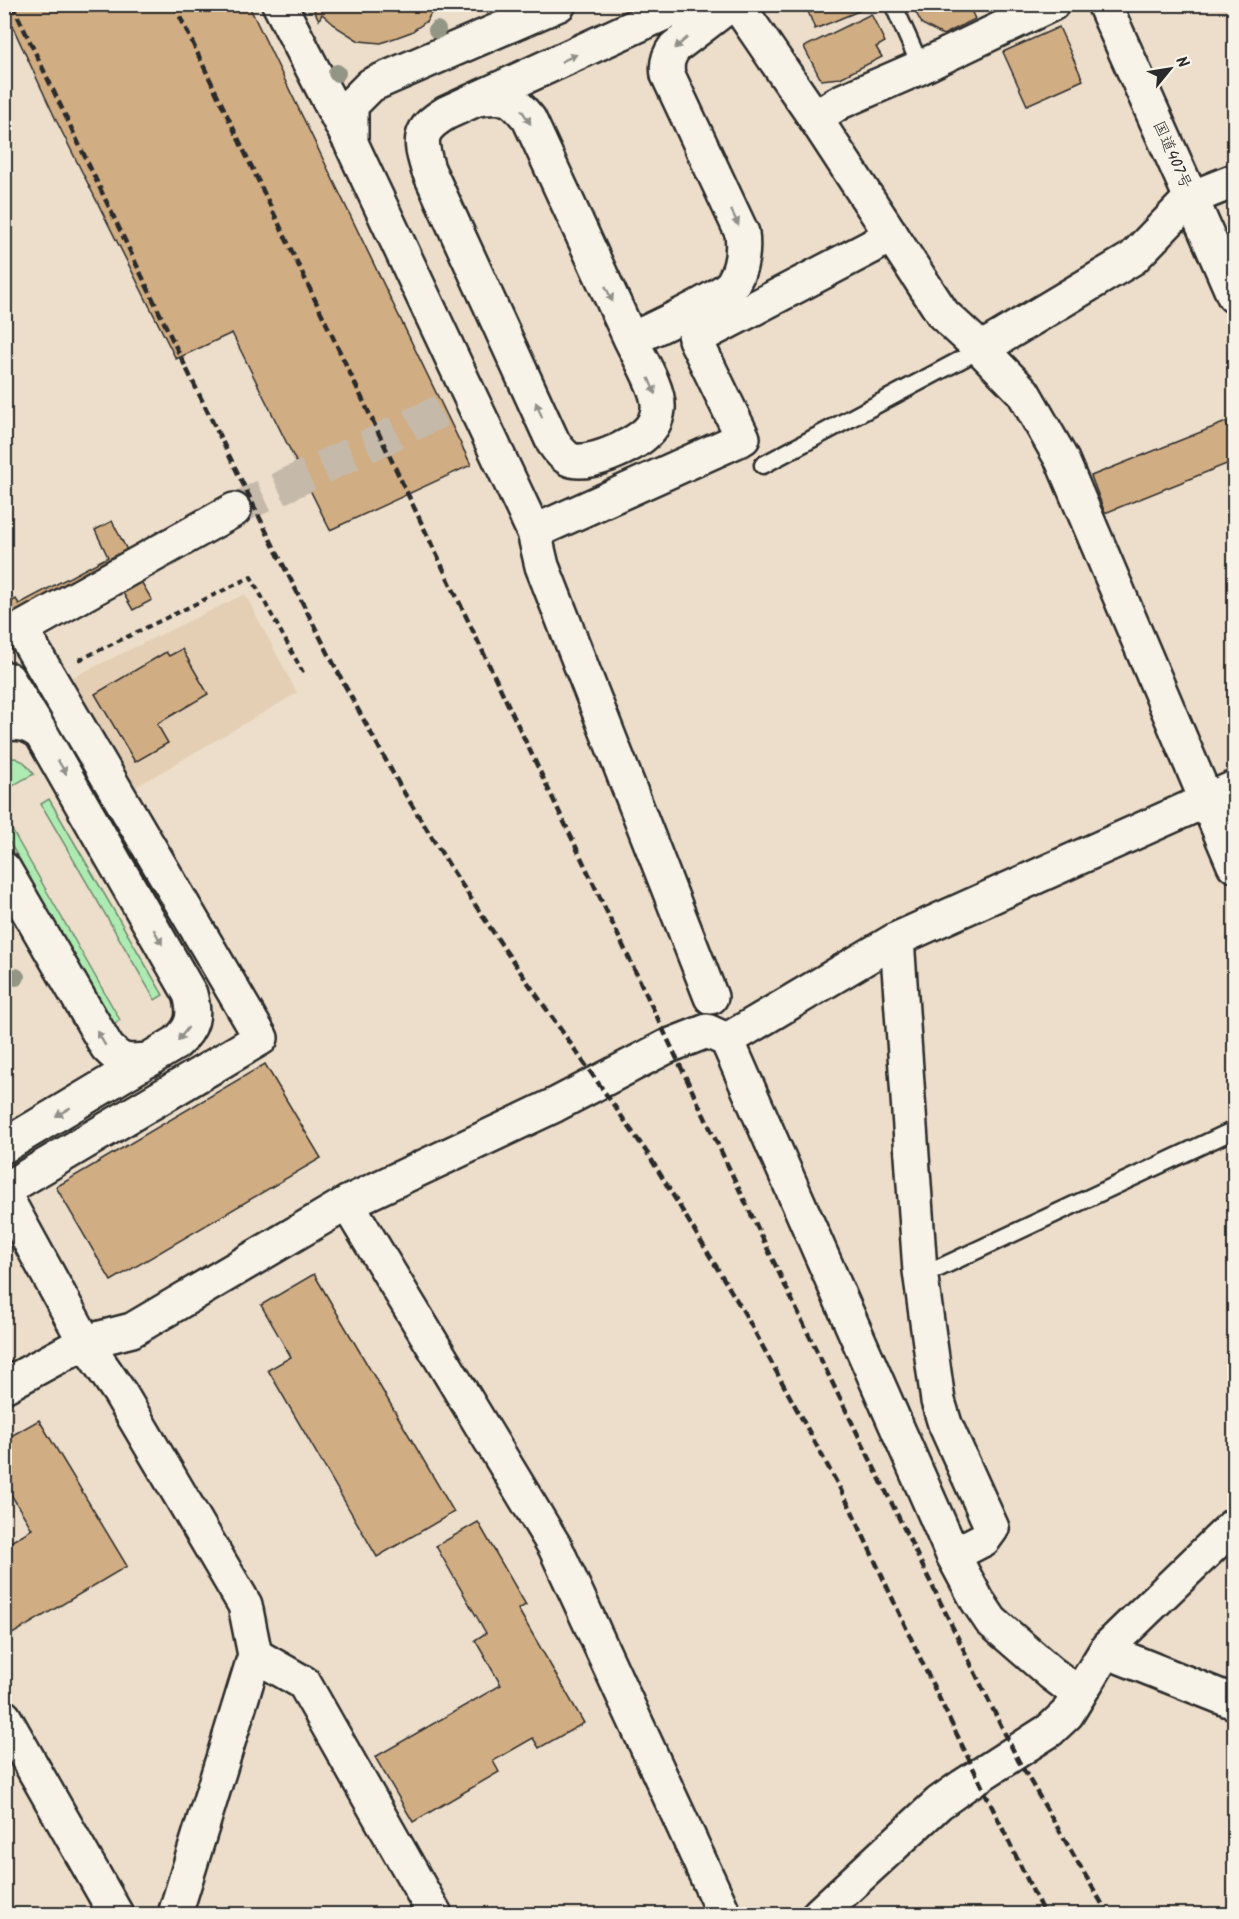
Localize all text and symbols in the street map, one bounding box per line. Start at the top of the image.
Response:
one-way arrow [674,36,689,49]
north arrow [1140,39,1200,99]
text: N [1168,52,1195,73]
one-way arrow [560,54,577,63]
one-way arrow [521,109,532,126]
street label: 国道407号 [1146,117,1198,193]
one-way arrow [730,209,739,226]
one-way arrow [605,285,614,302]
one-way arrow [647,377,657,395]
one-way arrow [534,400,544,418]
one-way arrow [56,759,67,775]
one-way arrow [153,929,163,946]
one-way arrow [178,1027,190,1042]
one-way arrow [96,1029,106,1046]
one-way arrow [55,1106,71,1117]

